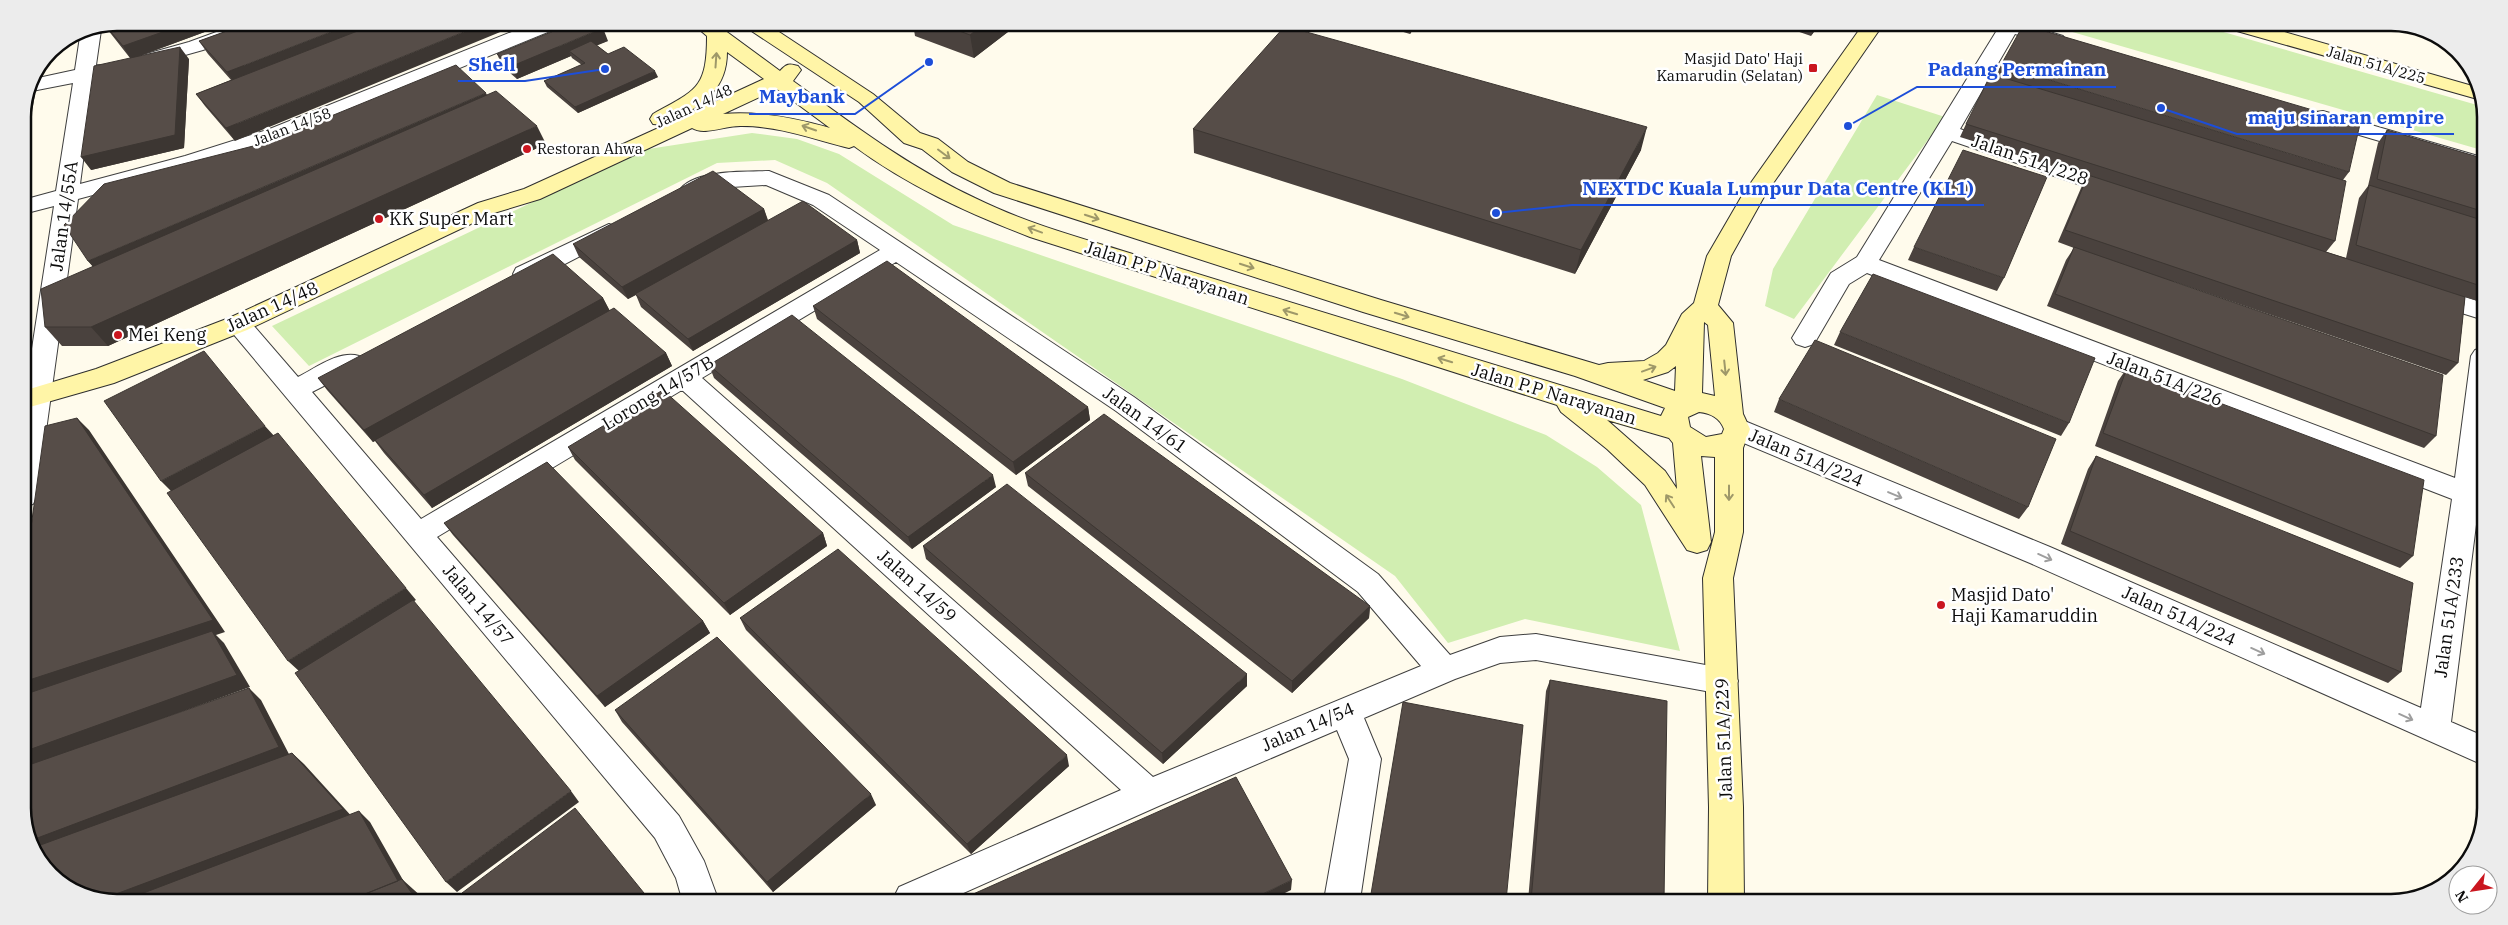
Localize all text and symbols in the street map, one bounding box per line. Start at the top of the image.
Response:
street label: Jalan 51A/225 [2325,41,2428,88]
callout: Shell [458,47,525,81]
place label: Masjid Dato' Haji Kamarudin (Selatan) [1656,49,1803,85]
text: Shell [468,52,516,76]
one-way arrow [711,53,721,69]
callout: Padang Permainan [1917,53,2116,87]
text: Padang Permainan [1928,57,2107,81]
marker: Masjid Dato' Haji Kamarudin (Selatan) [1807,62,1819,74]
street label: Jalan 14/48 [653,80,735,132]
callout: Maybank [749,80,855,114]
text: Maybank [759,84,845,108]
callout: maju sinaran empire [2237,100,2454,134]
street label: Jalan 14/58 [250,103,334,150]
text: maju sinaran empire [2248,105,2444,129]
one-way arrow [802,123,817,132]
street label: Jalan 51A/228 [1969,129,2092,190]
place label: Restoran Ahwa [537,139,643,158]
marker: Restoran Ahwa [521,143,533,155]
one-way arrow [937,149,951,159]
street label: Jalan 14/55A [44,159,83,272]
callout: NEXTDC Kuala Lumpur Data Centre (KL1) [1572,171,1984,205]
text: NEXTDC Kuala Lumpur Data Centre (KL1) [1582,176,1974,200]
place label: KK Super Mart [389,207,513,230]
marker: KK Super Mart [373,213,385,225]
one-way arrow [1084,213,1100,222]
one-way arrow [1028,225,1043,234]
street label: Jalan P.P Narayanan [1082,235,1252,310]
one-way arrow [1239,262,1255,272]
street label: Jalan 14/48 [222,276,322,337]
one-way arrow [1282,306,1298,316]
one-way arrow [1394,311,1410,321]
place label: Mei Keng [128,323,207,346]
marker: Mei Keng [112,329,124,341]
street label: Jalan 51A/226 [2104,346,2226,411]
street label: Lorong 14/57B [598,350,718,435]
one-way arrow [1437,355,1453,365]
street label: Jalan P.P Narayanan [1469,357,1639,430]
one-way arrow [1720,360,1730,376]
one-way arrow [1641,364,1656,373]
street label: Jalan 14/61 [1099,381,1192,458]
street label: Jalan 51A/224 [1745,423,1867,492]
one-way arrow [1724,484,1734,501]
one-way arrow [1887,490,1902,500]
one-way arrow [1665,494,1675,508]
street label: Jalan 14/59 [873,544,962,627]
one-way arrow [2037,553,2052,563]
street label: Jalan 51A/233 [2429,555,2468,679]
street label: Jalan 14/57 [438,559,519,650]
street label: Jalan 51A/224 [2119,580,2240,651]
place label: Masjid Dato' Haji Kamaruddin [1951,583,2098,627]
marker: Masjid Dato' Haji Kamaruddin [1935,599,1947,611]
one-way arrow [2250,647,2265,657]
street label: Jalan 51A/229 [1710,678,1737,800]
street label: Jalan 14/54 [1258,697,1358,756]
one-way arrow [2398,712,2413,722]
north arrow [2448,865,2498,915]
text: N [2451,887,2472,906]

